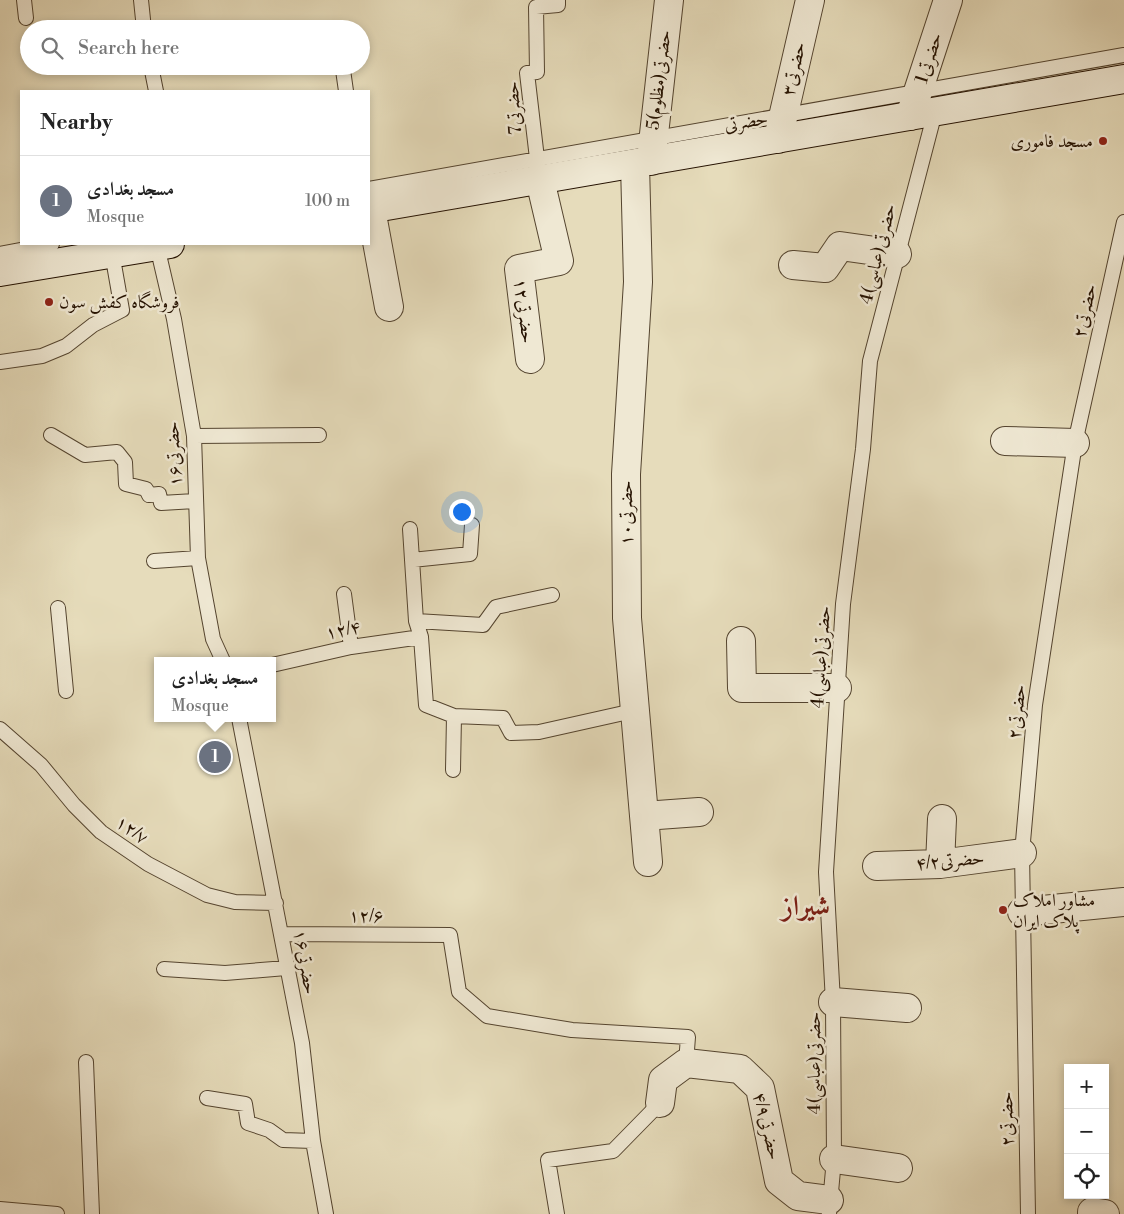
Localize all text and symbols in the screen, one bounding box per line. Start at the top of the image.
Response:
search box [20,20,370,75]
street label: 5حضرتی(مظلوم) [641,29,681,132]
street label: 1حضرتی [910,30,948,86]
icon: search [38,34,66,62]
text: Search here [78,36,179,60]
street label: حضرتی۳ [777,40,811,98]
street label: 7حضرتی [501,81,527,135]
street label: حضرتی [722,107,770,137]
text: Nearby [40,110,113,136]
place label: مسجد فاموری [1010,130,1093,153]
marker: مسجد فاموری [1097,135,1109,147]
text: مسجد بغدادی [87,177,174,201]
text: 1 [52,191,60,211]
text: 100 m [305,191,350,211]
street label: 4حضرتی(عباسی) [854,202,903,307]
text: Mosque [87,207,144,227]
street label: حضرتی۱۲ [509,277,539,345]
street label: حضرتی۲ [1068,282,1102,340]
place label: فروشگاه کفش سون [59,290,180,314]
marker: فروشگاه کفش سون [43,296,55,308]
street label: حضرتی۱۶ [161,421,187,487]
street label: حضرتی۱۰ [615,480,638,546]
your location [449,499,475,525]
street label: 4حضرتی(عباسی) [806,605,837,709]
street label: ۱۲/۴ [324,615,362,645]
popup [154,657,276,722]
text: مسجد بغدادی [171,666,259,690]
street label: حضرتی۲ [1003,684,1031,740]
text: Mosque [171,696,229,716]
pin: 1 [199,738,231,776]
street label: ۱۲/۷ [111,811,153,849]
street label: حضرتی۴/۲ [915,847,985,875]
district label: شیراز [779,889,830,924]
place label: مشاور املاک پلاک ایران [1013,889,1095,934]
street label: ۱۲/۶ [348,904,384,928]
marker: مشاور املاک پلاک ایران [997,904,1009,916]
street label: حضرتی۱۶ [288,928,322,996]
street label: 4حضرتی(عباسی) [803,1012,827,1114]
map controls [1064,1064,1109,1199]
button: + [1064,1064,1109,1109]
street label: حضرتی۴/۹ [748,1090,786,1162]
street label: حضرتی۲ [995,1091,1019,1147]
button: − [1064,1109,1109,1154]
button: locate [1064,1154,1109,1199]

